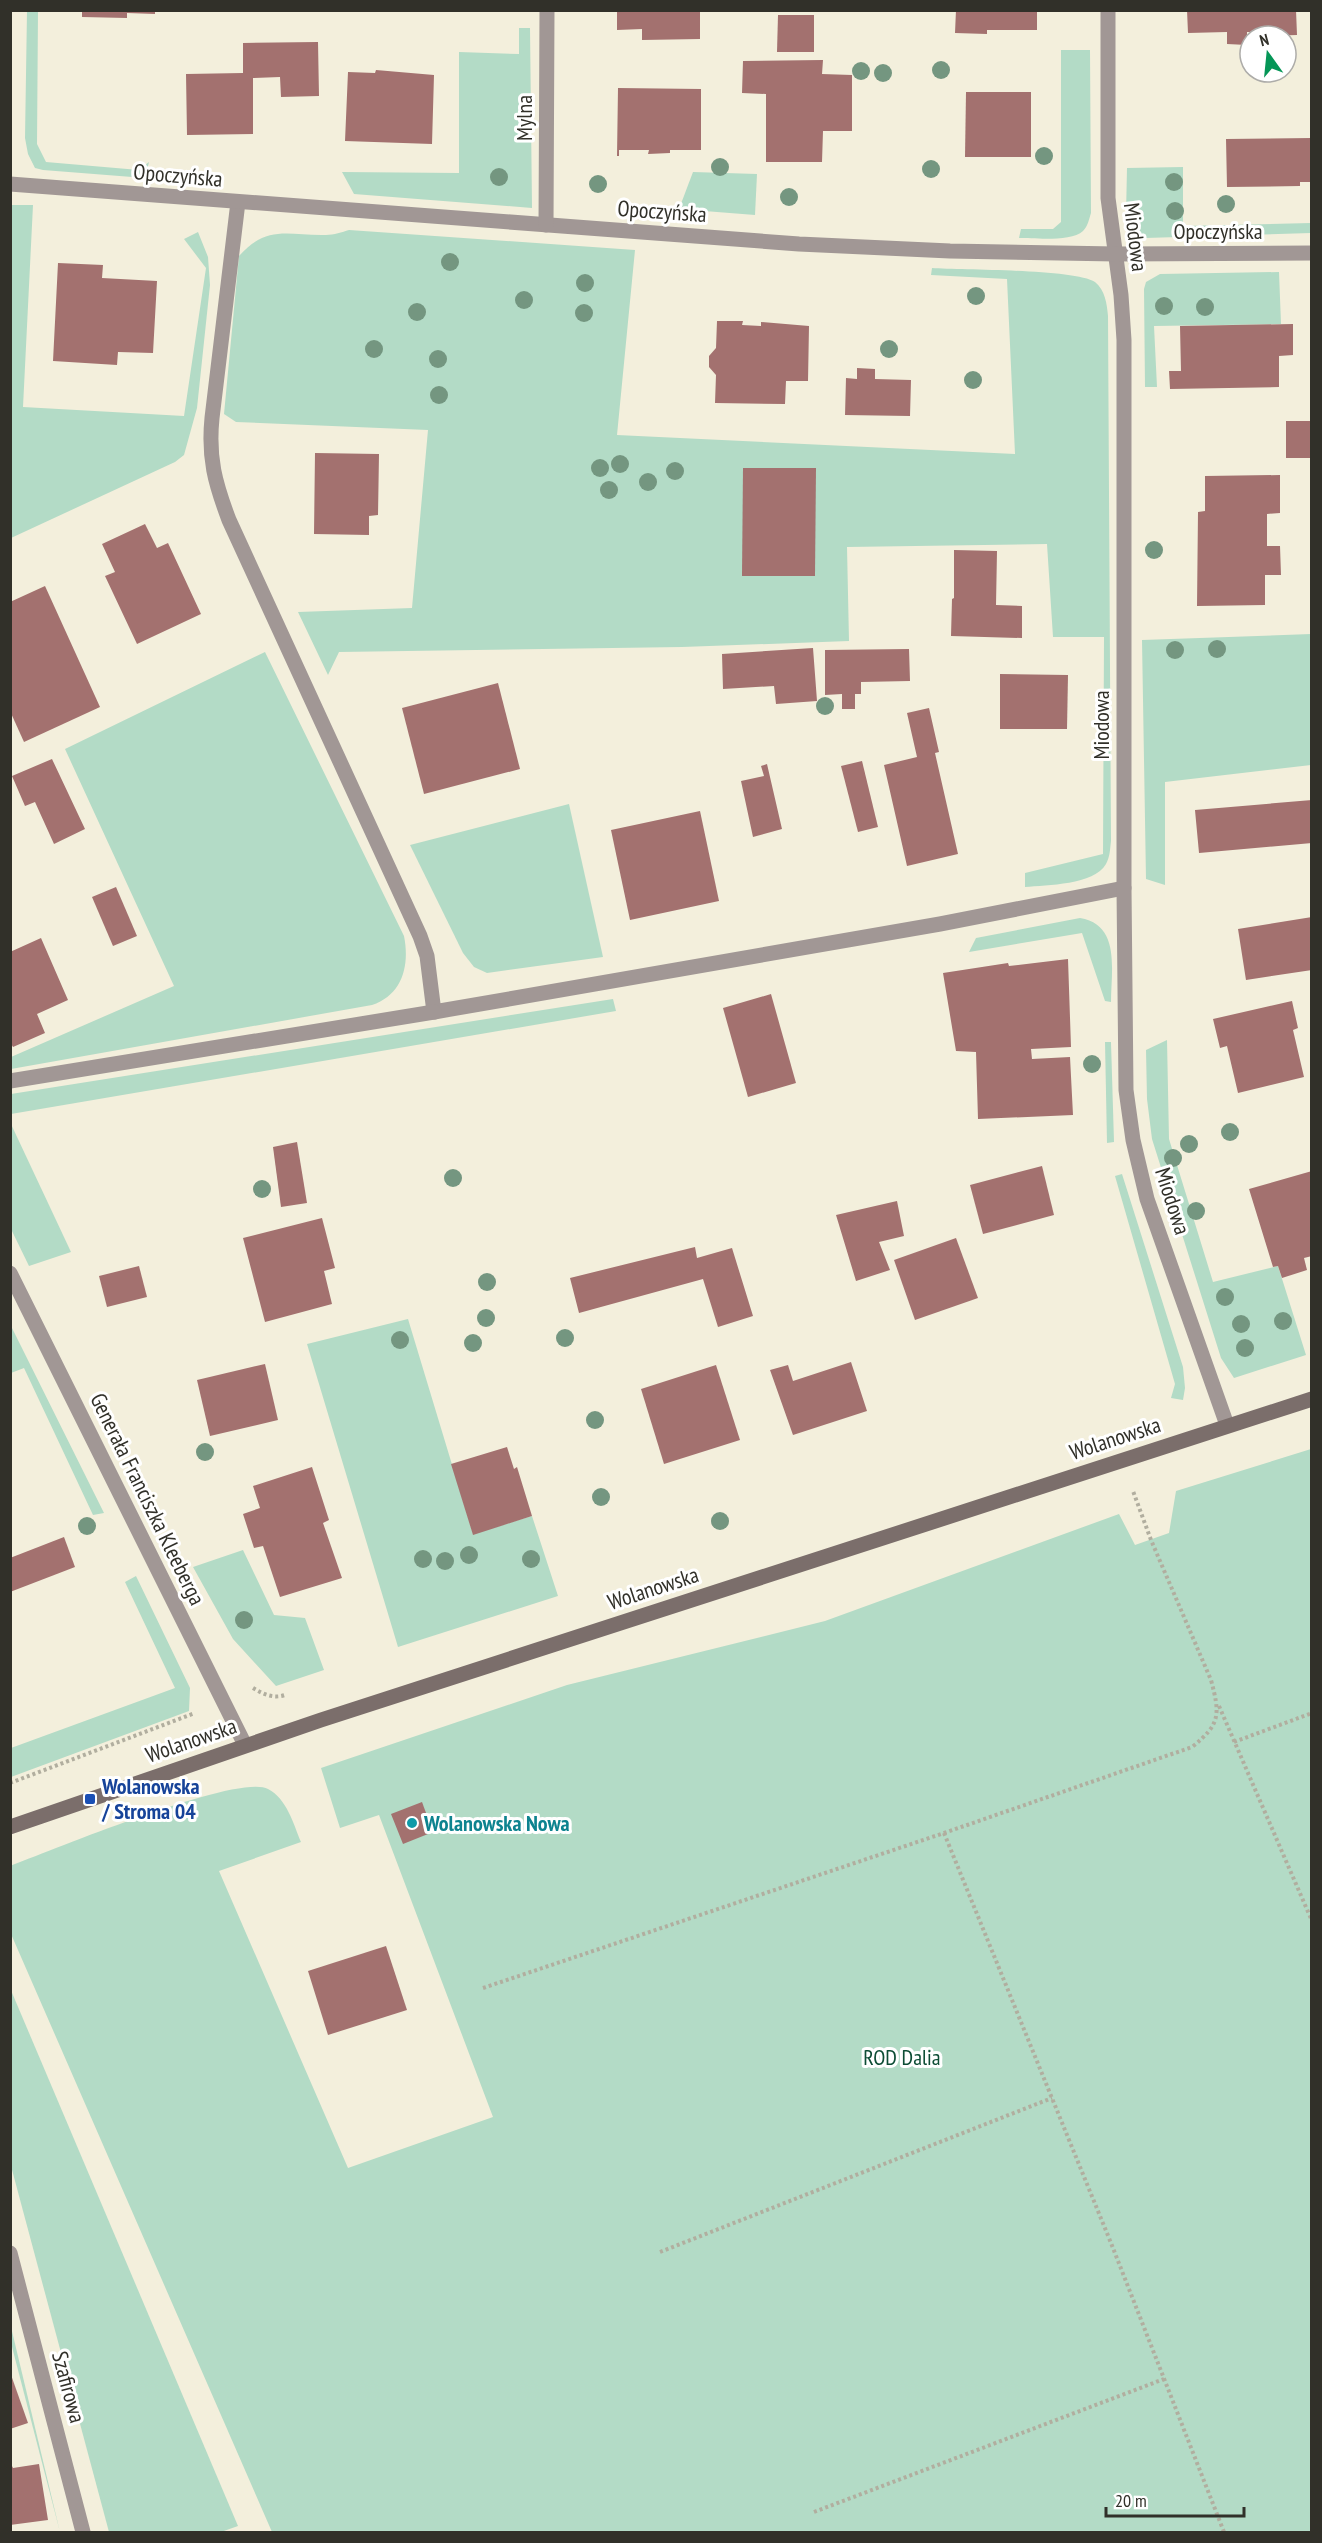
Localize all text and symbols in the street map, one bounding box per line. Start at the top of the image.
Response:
north arrow [1238,24,1298,84]
text: N [1257,29,1271,50]
street label: Mylna [510,95,538,141]
street label: Opoczyńska [132,157,224,193]
street label: Opoczyńska [617,194,707,228]
street label: Miodowa [1118,201,1154,273]
street label: Opoczyńska [1173,217,1263,245]
street label: Miodowa [1087,691,1115,759]
street label: Miodowa [1149,1164,1197,1238]
street label: Generała Franciszka Kleeberga [84,1388,212,1610]
street label: Wolanowska [1066,1410,1164,1466]
street label: Wolanowska [604,1560,702,1616]
street label: Wolanowska [142,1711,240,1769]
place label: Wolanowska / Stroma 04 [101,1772,199,1825]
marker: Wolanowska / Stroma 04 [83,1792,97,1806]
place label: Wolanowska Nowa [423,1809,570,1837]
marker: Wolanowska Nowa [405,1816,419,1830]
park label: ROD Dalia [863,2043,941,2071]
street label: Szafirowa [46,2348,92,2426]
scale bar [1106,2480,1244,2518]
text: 20 m [1115,2489,1147,2512]

